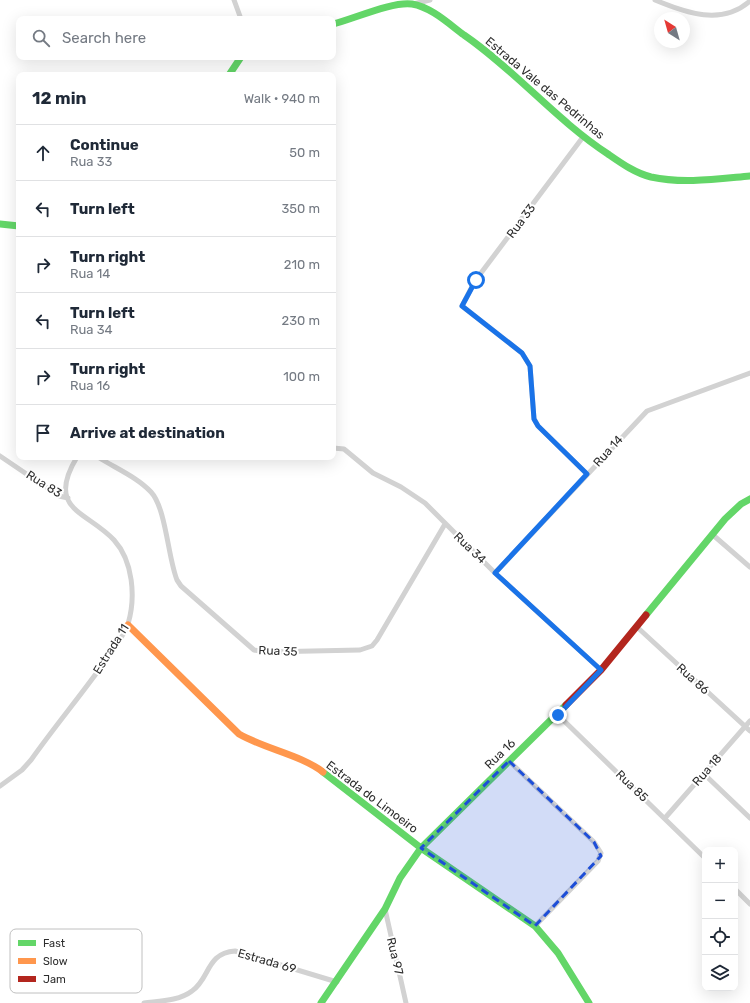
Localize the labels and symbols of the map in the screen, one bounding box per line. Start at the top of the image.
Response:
north arrow [654,12,690,48]
street label: Estrada Vale das Pedrinhas [483,34,607,142]
street label: Rua 33 [504,201,538,241]
route start [467,271,485,289]
street label: Rua 14 [590,432,626,470]
street label: Rua 83 [24,468,64,500]
street label: Rua 34 [451,529,489,567]
street label: Estrada 11 [90,621,132,677]
street label: Rua 35 [258,643,298,659]
street label: Rua 86 [674,661,712,697]
route end [549,706,567,724]
street label: Rua 16 [482,736,518,772]
street label: Rua 18 [689,751,725,789]
street label: Estrada do Limoeiro [323,758,421,836]
street label: Rua 85 [613,767,651,805]
legend [10,929,142,993]
street label: Rua 97 [384,936,406,976]
text: Fast [43,937,66,950]
street label: Estrada 69 [236,946,298,976]
text: Slow [43,955,68,968]
text: Jam [43,973,66,986]

